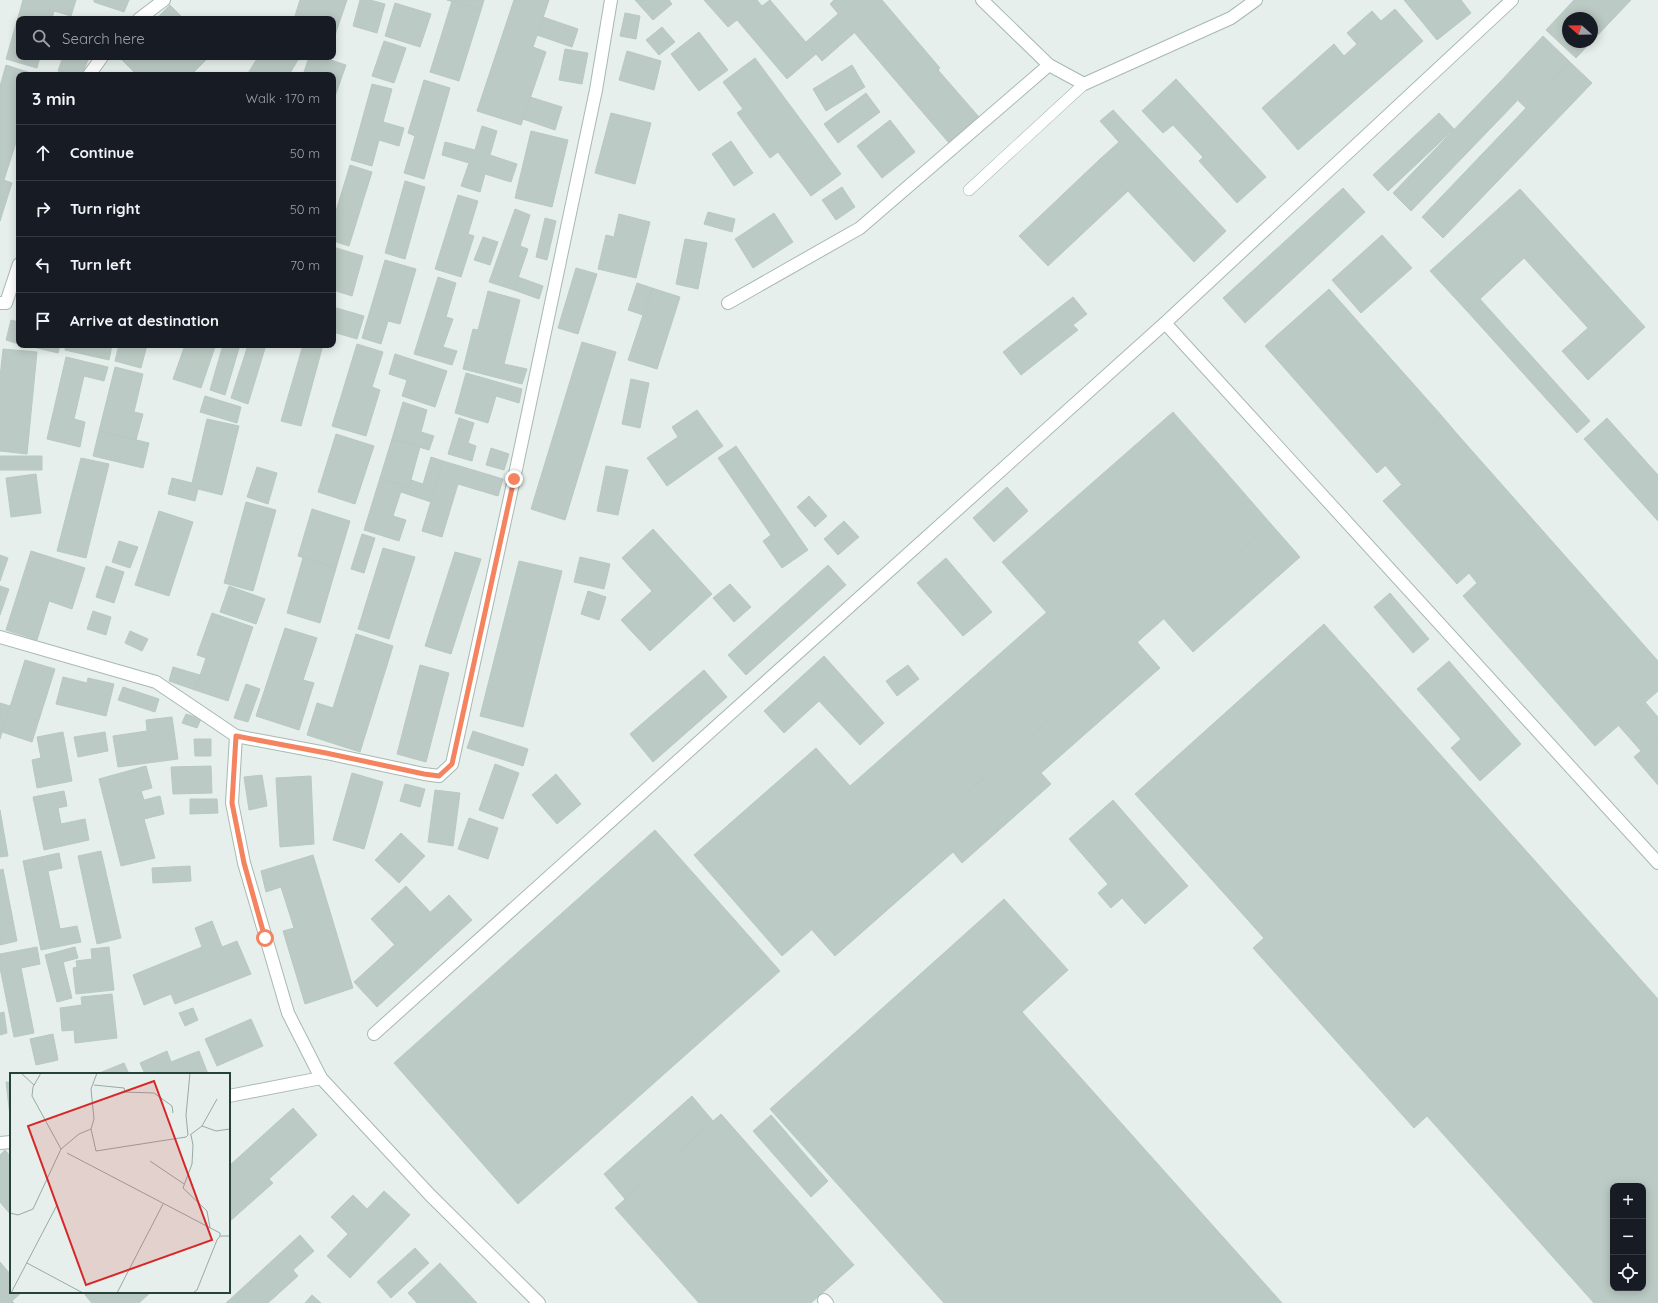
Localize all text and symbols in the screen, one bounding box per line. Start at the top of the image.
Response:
north arrow [1562,12,1598,48]
search box [16,16,336,60]
icon: search [30,27,52,49]
text: Search here [62,29,145,48]
text: 3 min [32,88,76,109]
text: Walk · 170 m [245,90,320,106]
icon: ahead [32,142,54,164]
text: Continue [70,143,134,162]
text: 50 m [290,145,320,161]
icon: right [32,198,54,220]
text: Turn right [70,199,141,218]
text: 50 m [290,201,320,217]
icon: left [32,254,54,276]
text: Turn left [70,255,132,274]
text: 70 m [290,257,320,273]
icon: arrive [32,310,54,332]
text: Arrive at destination [70,311,219,330]
route end [505,470,523,488]
route start [256,929,274,947]
inset map [10,1073,230,1293]
map controls [1610,1183,1646,1291]
button: + [1610,1183,1646,1219]
button: − [1610,1219,1646,1255]
button: locate [1610,1255,1646,1291]

